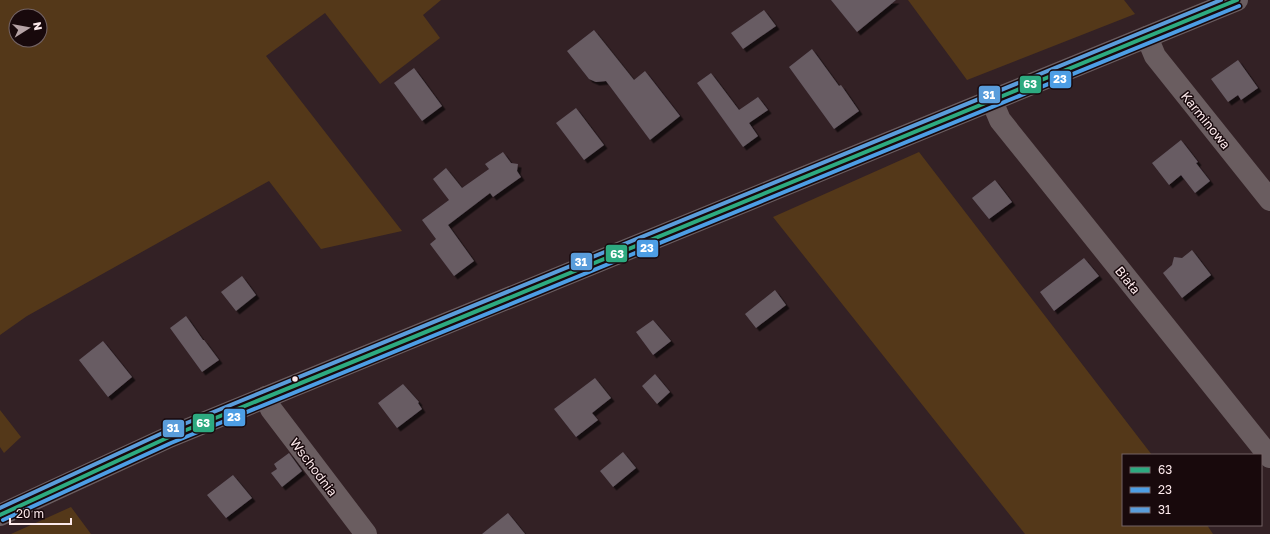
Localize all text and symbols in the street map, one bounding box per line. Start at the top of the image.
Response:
north arrow [8,8,48,48]
text: N [31,21,45,31]
line badge: 23 [1049,70,1072,89]
text: 23 [1053,72,1067,85]
line badge: 63 [1019,75,1042,94]
text: 63 [1023,77,1037,90]
line badge: 31 [978,85,1001,104]
text: 31 [983,88,996,101]
street label: Karminowa [1178,88,1234,152]
line badge: 23 [636,239,659,258]
text: 23 [640,241,654,254]
line badge: 63 [605,244,628,263]
text: 63 [610,247,624,260]
line badge: 31 [570,252,593,271]
text: 31 [575,255,588,268]
street label: Biała [1112,263,1144,297]
unlabelled marker [290,374,300,384]
line badge: 23 [223,408,246,427]
text: 23 [227,410,241,423]
line badge: 63 [192,413,215,433]
text: 63 [196,416,210,429]
line badge: 31 [162,419,185,438]
text: 31 [167,421,180,434]
street label: Wschodnia [287,435,341,499]
legend [1122,454,1262,526]
text: 63 [1158,462,1172,477]
text: 23 [1158,482,1172,497]
scale bar [10,500,71,526]
text: 31 [1158,502,1171,517]
text: 20 m [16,506,44,521]

